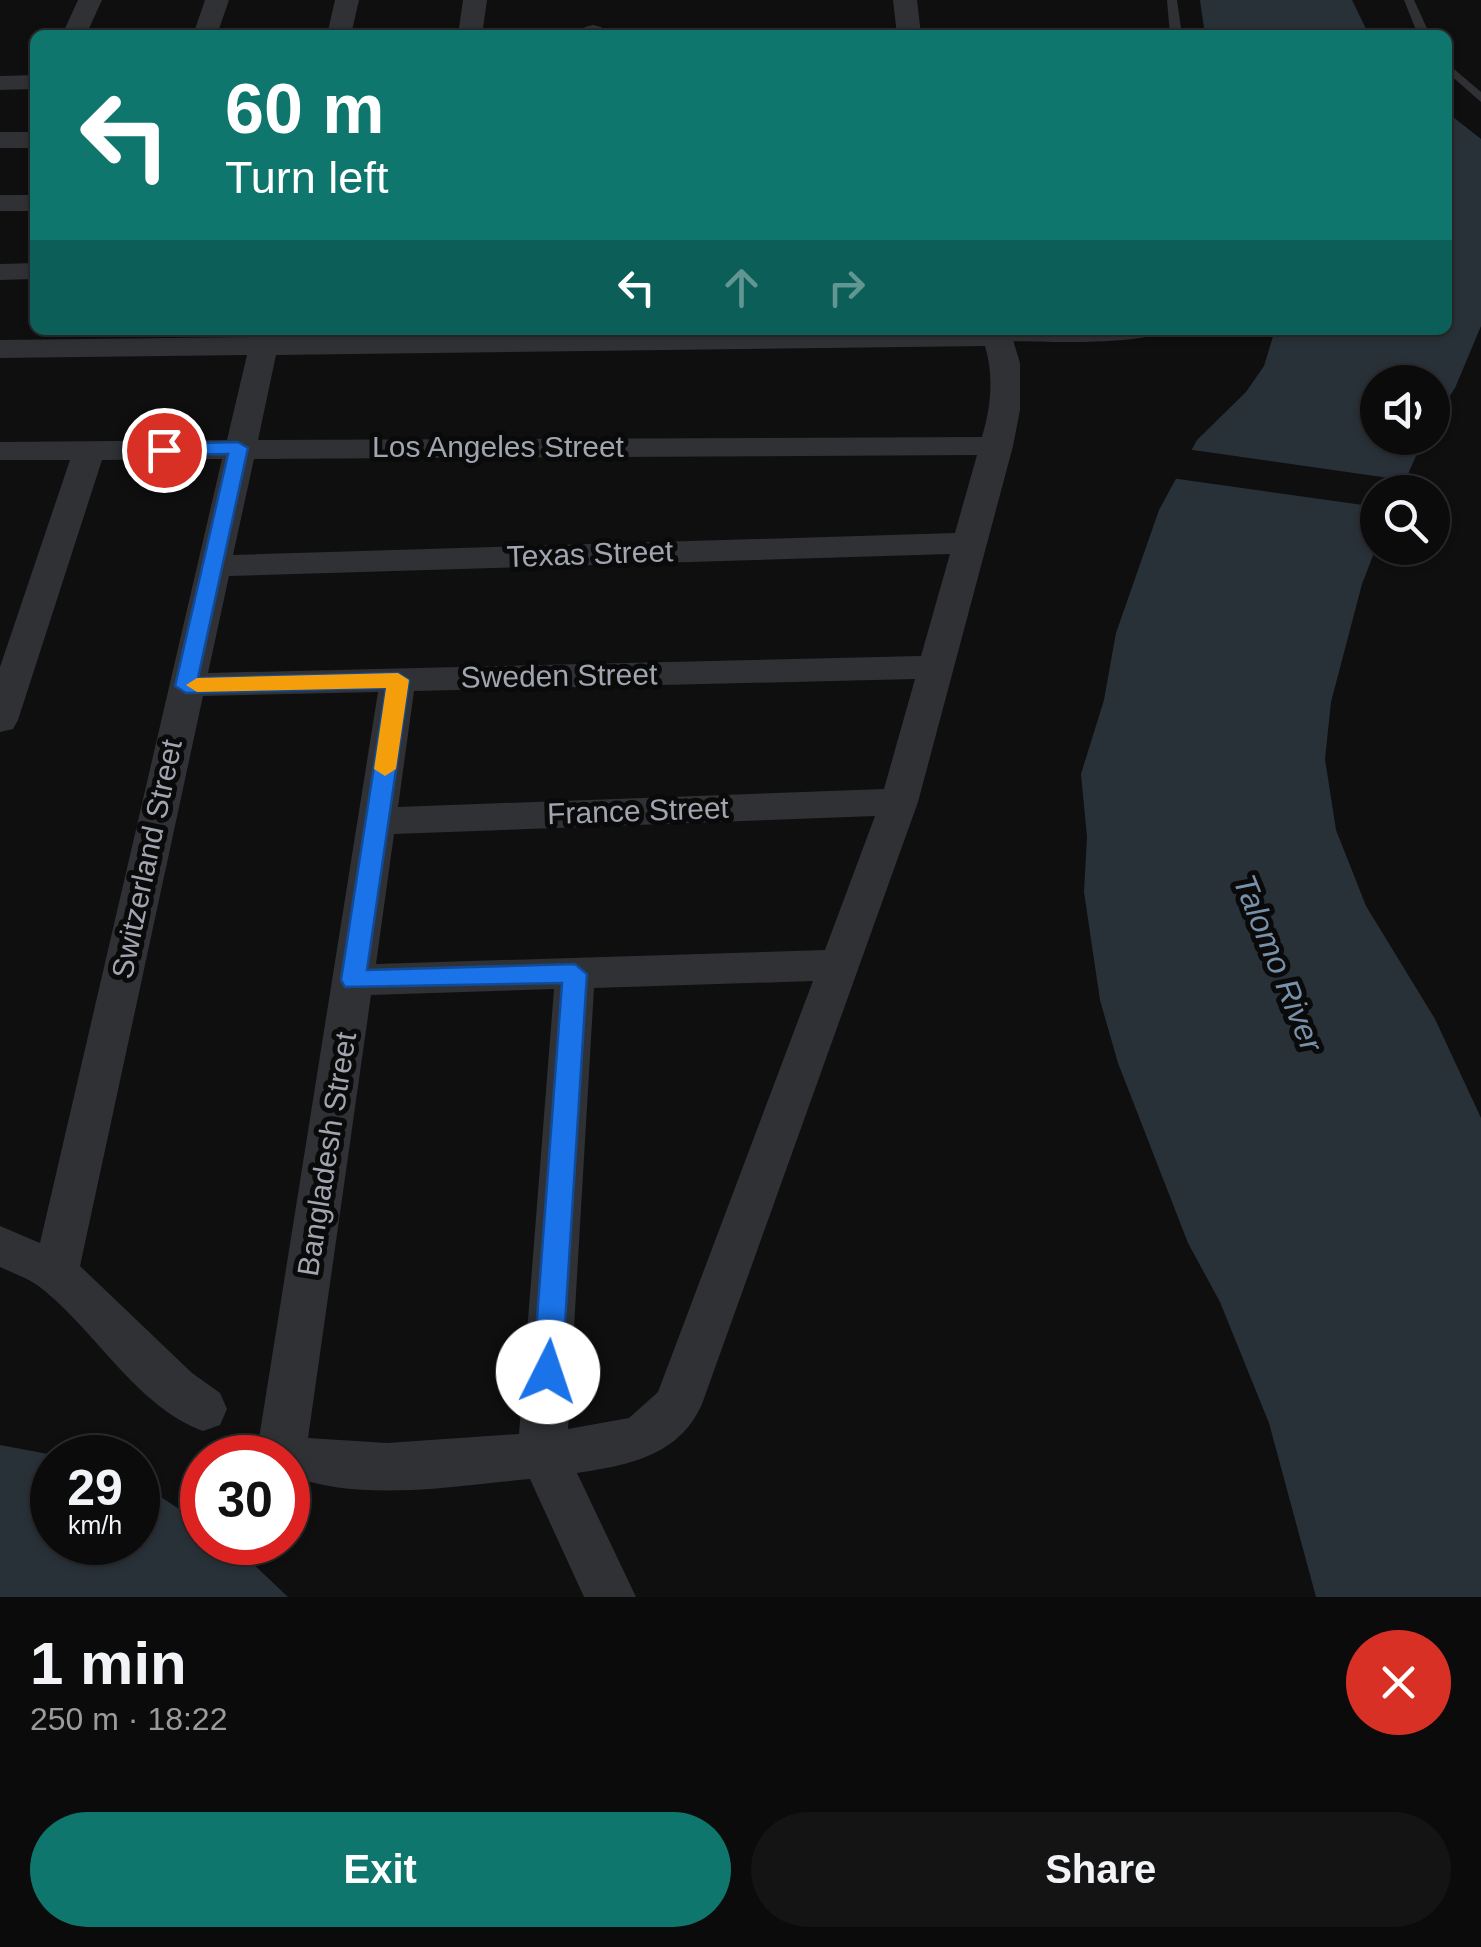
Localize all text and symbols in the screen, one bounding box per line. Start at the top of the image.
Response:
icon: left [60,70,190,200]
text: 60 m [225,70,385,148]
text: Turn left [225,152,388,203]
icon: left [609,260,664,315]
icon: ahead [714,260,769,315]
icon: right [819,260,874,315]
map controls [1360,365,1450,565]
button: sound [1360,365,1450,455]
pin [122,408,207,493]
icon: arrive [137,423,192,478]
street label: Los Angeles Street [372,430,625,463]
button: search [1360,475,1450,565]
street label: Texas Street [506,534,675,573]
street label: Sweden Street [460,657,658,694]
street label: Switzerland Street [105,736,188,981]
street label: France Street [547,791,730,830]
water label: Talomo River [1226,869,1330,1058]
street label: Bangladesh Street [291,1029,362,1278]
position arrow [496,1320,600,1424]
speed limit sign: 30 [180,1435,310,1565]
text: 29 [67,1460,123,1516]
text: km/h [68,1511,122,1539]
text: 1 min [30,1630,187,1697]
button: close [1346,1630,1451,1735]
text: 250 m · 18:22 [30,1701,227,1737]
button: Exit [30,1812,731,1927]
button: Share [751,1812,1451,1927]

